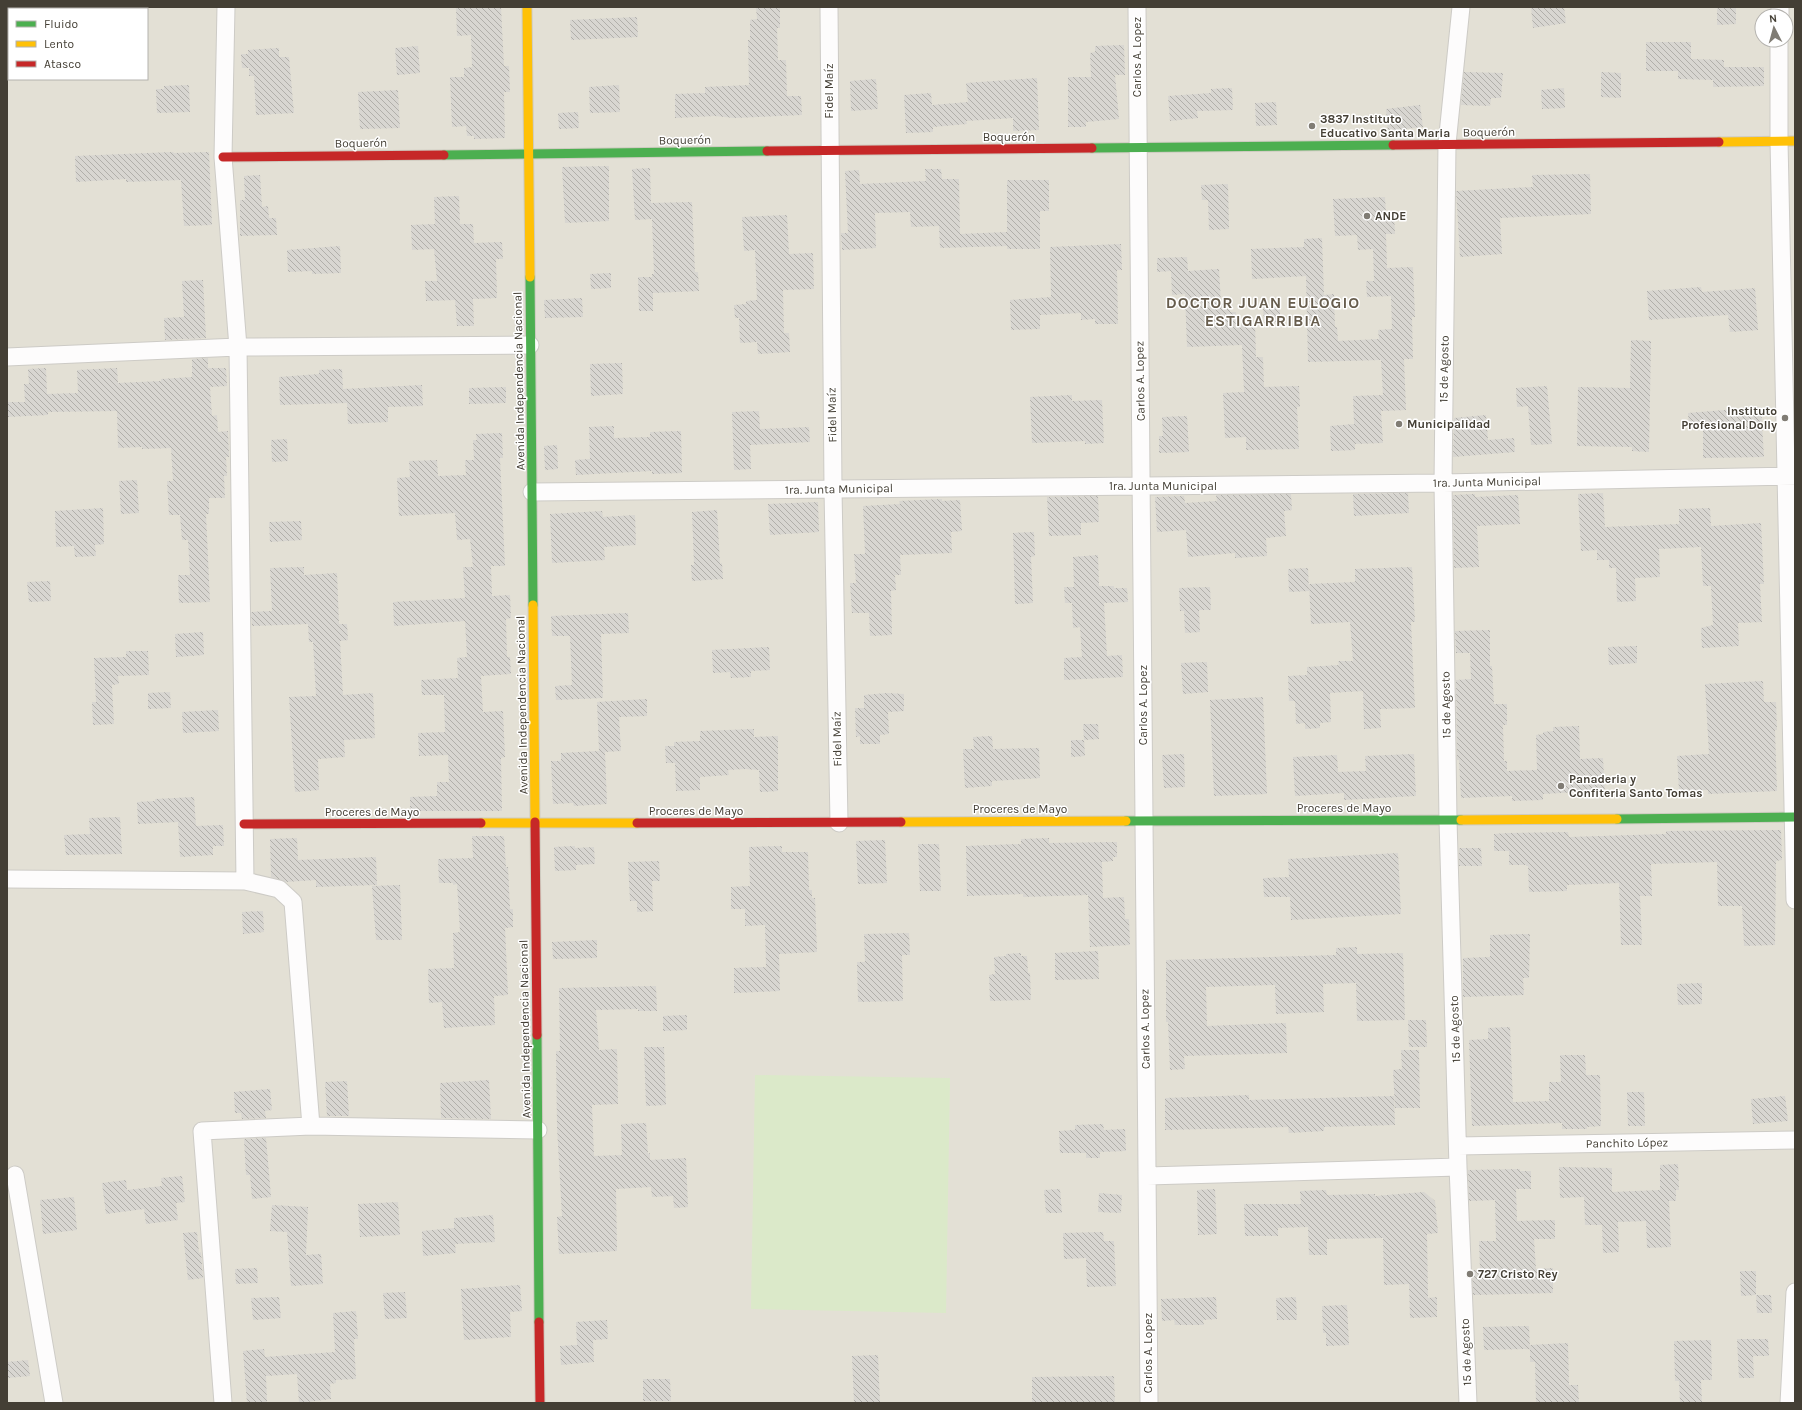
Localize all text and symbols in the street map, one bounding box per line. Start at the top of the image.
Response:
legend [8,8,148,80]
north arrow [1754,8,1794,48]
text: N [1768,12,1778,25]
text: Fluido [44,17,78,31]
street label: Carlos A. Lopez [1130,17,1144,97]
text: Lento [44,37,74,51]
text: Atasco [44,57,81,71]
street label: Fidel Maíz [822,63,836,119]
place label: 3837 Instituto Educativo Santa Maria [1320,112,1450,140]
marker: 3837 Instituto Educativo Santa Maria [1307,121,1317,131]
street label: Boquerón [1463,125,1515,139]
street label: Boquerón [983,130,1035,144]
street label: Boquerón [659,133,711,147]
street label: Boquerón [335,136,387,150]
place label: ANDE [1375,209,1406,223]
marker: ANDE [1362,211,1372,221]
street label: Avenida Independencia Nacional [510,292,528,470]
district label: DOCTOR JUAN EULOGIO ESTIGARRIBIA [1166,293,1360,330]
street label: 15 de Agosto [1436,335,1452,403]
street label: Carlos A. Lopez [1132,340,1148,421]
street label: Fidel Maíz [825,387,839,443]
place label: Instituto Profesional Dolly [1681,404,1777,432]
marker: Instituto Profesional Dolly [1780,413,1790,423]
place label: Municipalidad [1407,417,1490,431]
marker: Municipalidad [1394,419,1404,429]
street label: 1ra. Junta Municipal [1433,474,1541,490]
street label: 1ra. Junta Municipal [1109,479,1217,493]
street label: 1ra. Junta Municipal [785,481,893,497]
street label: Avenida Independencia Nacional [513,616,531,794]
street label: Carlos A. Lopez [1136,665,1150,745]
street label: 15 de Agosto [1438,671,1454,739]
street label: Fidel Maíz [830,711,844,767]
place label: Panaderia y Confiteria Santo Tomas [1569,772,1703,800]
marker: Panaderia y Confiteria Santo Tomas [1556,781,1566,791]
street label: Proceres de Mayo [1297,801,1391,815]
street label: Proceres de Mayo [973,802,1067,816]
street label: Proceres de Mayo [649,804,743,818]
street label: Proceres de Mayo [325,805,419,819]
street label: Avenida Independencia Nacional [516,940,534,1118]
street label: Carlos A. Lopez [1137,988,1153,1069]
street label: 15 de Agosto [1447,995,1463,1063]
street label: Panchito López [1586,1135,1669,1151]
place label: 727 Cristo Rey [1478,1267,1558,1281]
marker: 727 Cristo Rey [1465,1269,1475,1279]
street label: Carlos A. Lopez [1141,1313,1155,1393]
street label: 15 de Agosto [1458,1318,1474,1386]

